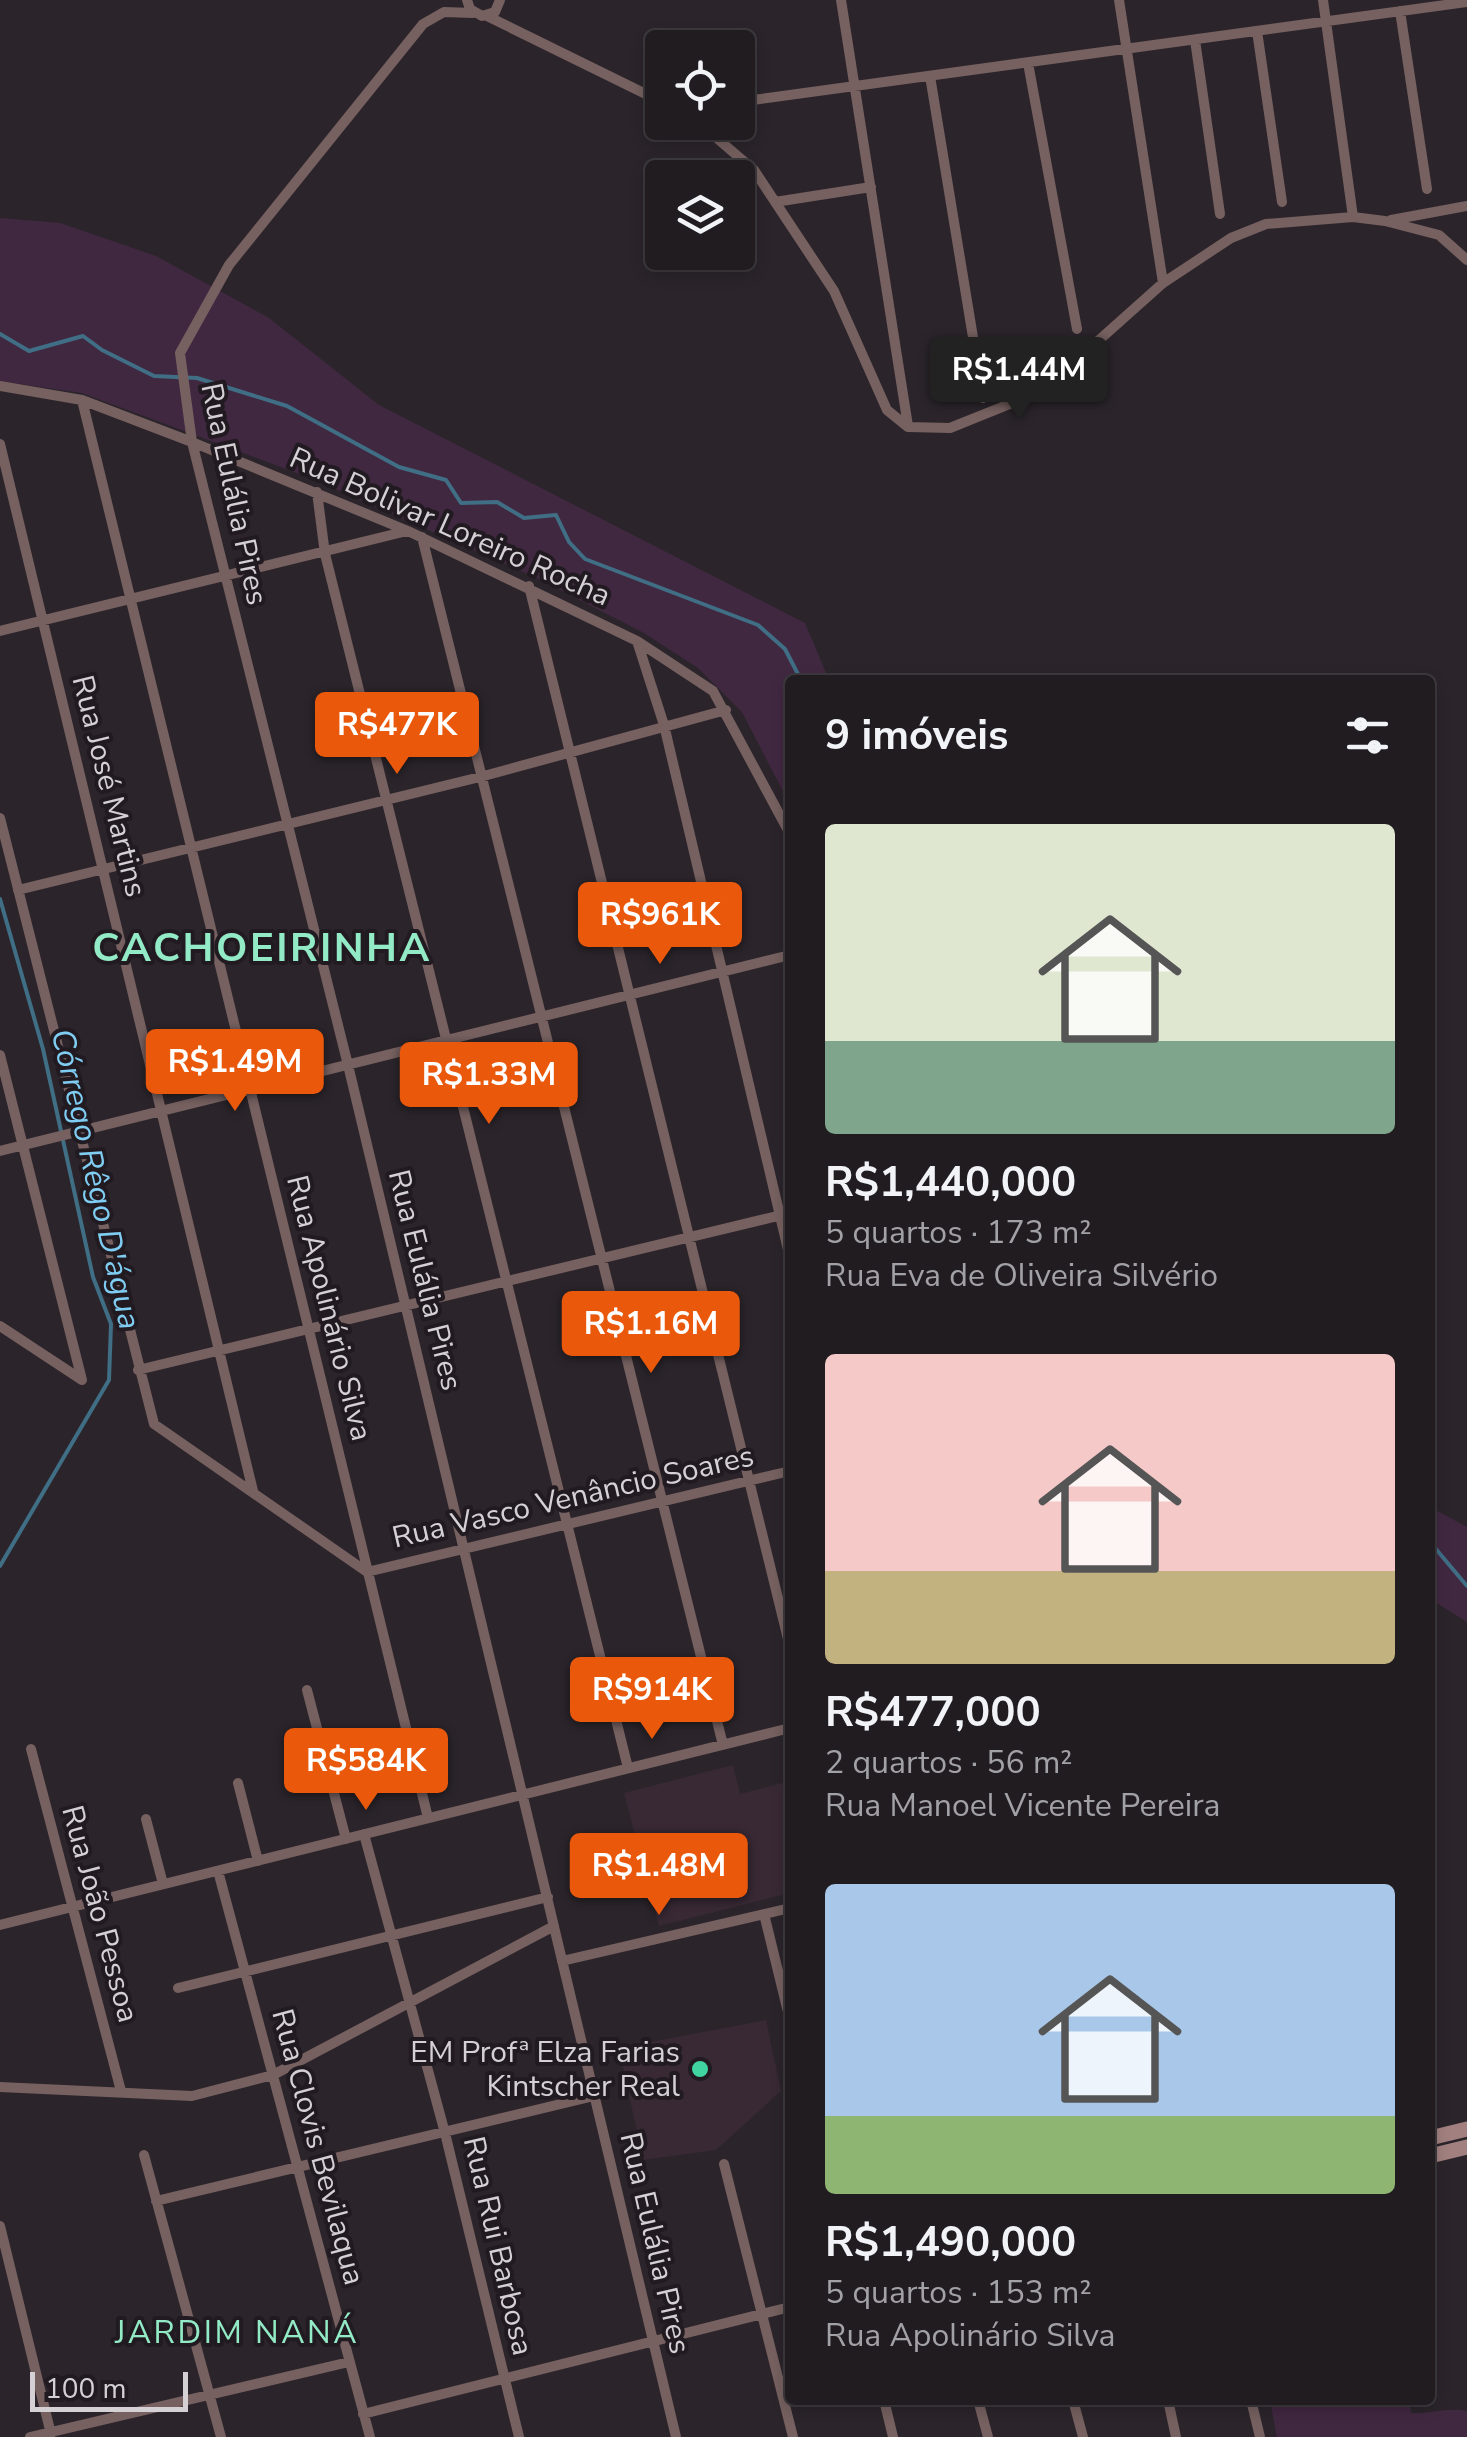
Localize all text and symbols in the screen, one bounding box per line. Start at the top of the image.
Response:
map controls [645,30,755,270]
button: locate [645,30,755,140]
button: layers [645,160,755,270]
pin: R$1.44M [927,337,1111,422]
text: R$1.44M [952,348,1086,391]
street label: Rua Eulália Pires [190,379,278,609]
street label: Rua Bolivar Loreiro Rocha [283,438,617,616]
street label: Rua José Martins [62,671,156,901]
pin: R$477K [316,692,478,777]
text: R$477K [337,703,457,746]
text: 9 imóveis [825,707,1009,764]
icon: filters [1340,708,1395,763]
pin: R$961K [579,882,741,967]
icon: home [1020,889,1200,1069]
text: R$961K [600,893,720,936]
district label: CACHOEIRINHA [92,921,432,975]
water label: Córrego Rêgo D'água [41,1025,151,1333]
pin: R$1.49M [143,1029,327,1114]
text: R$1.49M [168,1040,302,1083]
pin: R$1.33M [397,1042,581,1127]
text: R$1.33M [422,1053,556,1096]
text: R$1,440,000 [825,1154,1076,1211]
street label: Rua Eulália Pires [378,1165,472,1395]
street label: Rua Apolinário Silva [276,1171,382,1445]
text: 5 quartos · 173 m² [825,1211,1092,1254]
text: Rua Eva de Oliveira Silvério [825,1254,1218,1297]
pin: R$1.16M [559,1291,743,1376]
text: R$1.16M [584,1302,718,1345]
icon: home [1020,1419,1200,1599]
street label: Rua Vasco Venâncio Soares [388,1435,758,1559]
pin: R$914K [571,1657,733,1742]
text: R$914K [592,1668,712,1711]
text: R$477,000 [825,1684,1041,1741]
pin: R$584K [285,1728,447,1813]
text: R$584K [306,1739,426,1782]
text: 2 quartos · 56 m² [825,1741,1072,1784]
text: Rua Manoel Vicente Pereira [825,1784,1221,1827]
street label: Rua João Pessoa [51,1801,149,2027]
pin: R$1.48M [567,1833,751,1918]
text: R$1.48M [592,1844,726,1887]
icon: home [1020,1949,1200,2129]
street label: Rua Clovis Bevilaqua [261,2005,375,2289]
place label: EM Profª Elza Farias Kintscher Real [410,2032,680,2107]
marker: EM Profª Elza Farias Kintscher Real [689,2058,711,2080]
street label: Rua Eulália Pires [610,2128,700,2358]
street label: Rua Rui Barbosa [453,2133,543,2359]
text: R$1,490,000 [825,2214,1076,2271]
text: 5 quartos · 153 m² [825,2271,1092,2314]
district label: JARDIM NANÁ [114,2311,359,2354]
text: Rua Apolinário Silva [825,2314,1116,2357]
scale bar [30,2367,188,2412]
text: 100 m [45,2370,127,2408]

